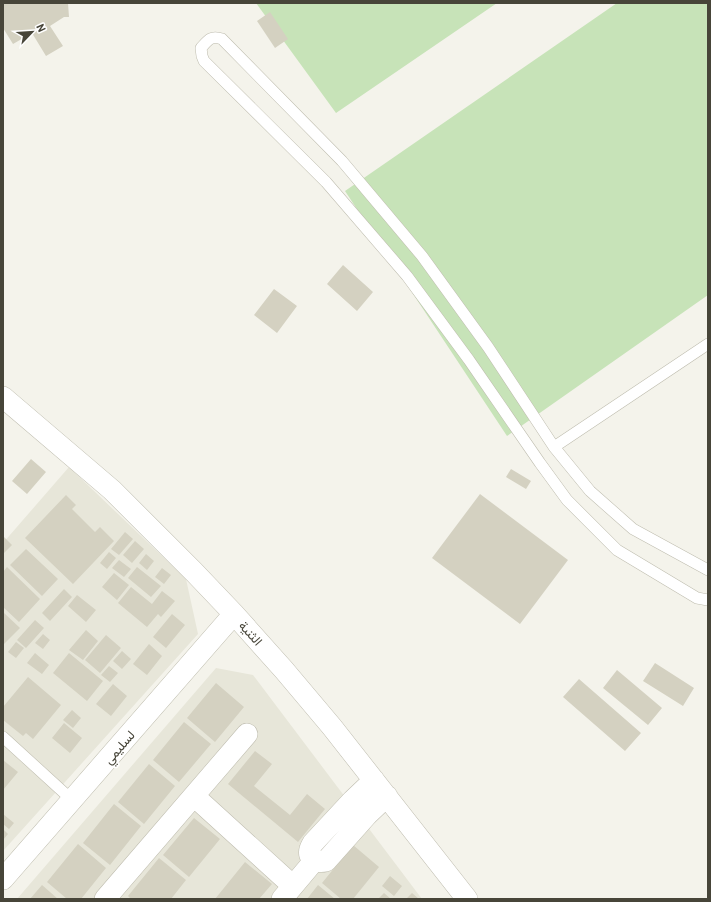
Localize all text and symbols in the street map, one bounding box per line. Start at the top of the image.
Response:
north arrow [12,12,52,52]
text: N [34,21,49,34]
street label: الثنية [236,617,266,649]
street label: لسليمي [100,727,140,769]

